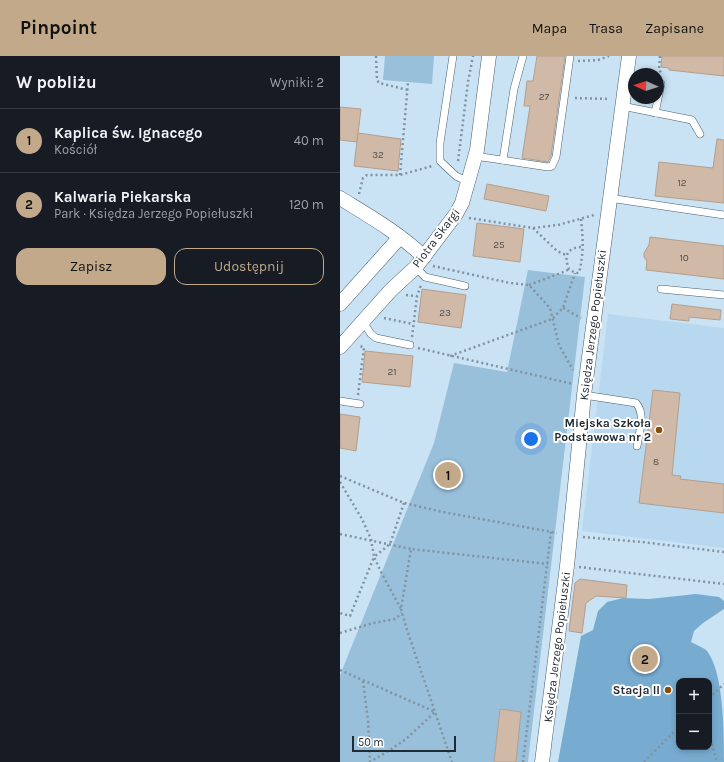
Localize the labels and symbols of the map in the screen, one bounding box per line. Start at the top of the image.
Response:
north arrow [628,68,664,104]
house number: 27 [539,91,550,103]
house number: 32 [372,149,384,161]
house number: 12 [677,177,687,189]
street label: Piotra Skargi [409,206,463,270]
house number: 25 [493,239,505,251]
street label: Księdza Jerzego Popiełuszki [577,249,609,401]
house number: 10 [679,252,689,264]
house number: 23 [439,307,451,319]
house number: 21 [387,366,397,378]
place label: Miejska Szkoła Podstawowa nr 2 [554,416,651,444]
marker: Miejska Szkoła Podstawowa nr 2 [654,425,664,435]
your location [521,429,541,449]
house number: 8 [653,456,659,468]
pin: 1 [435,460,461,490]
street label: Księdza Jerzego Popiełuszki [541,571,573,723]
pin: 2 [632,644,658,674]
place label: Stacja II [613,683,660,697]
marker: Stacja II [663,685,673,695]
scale bar [352,734,456,753]

